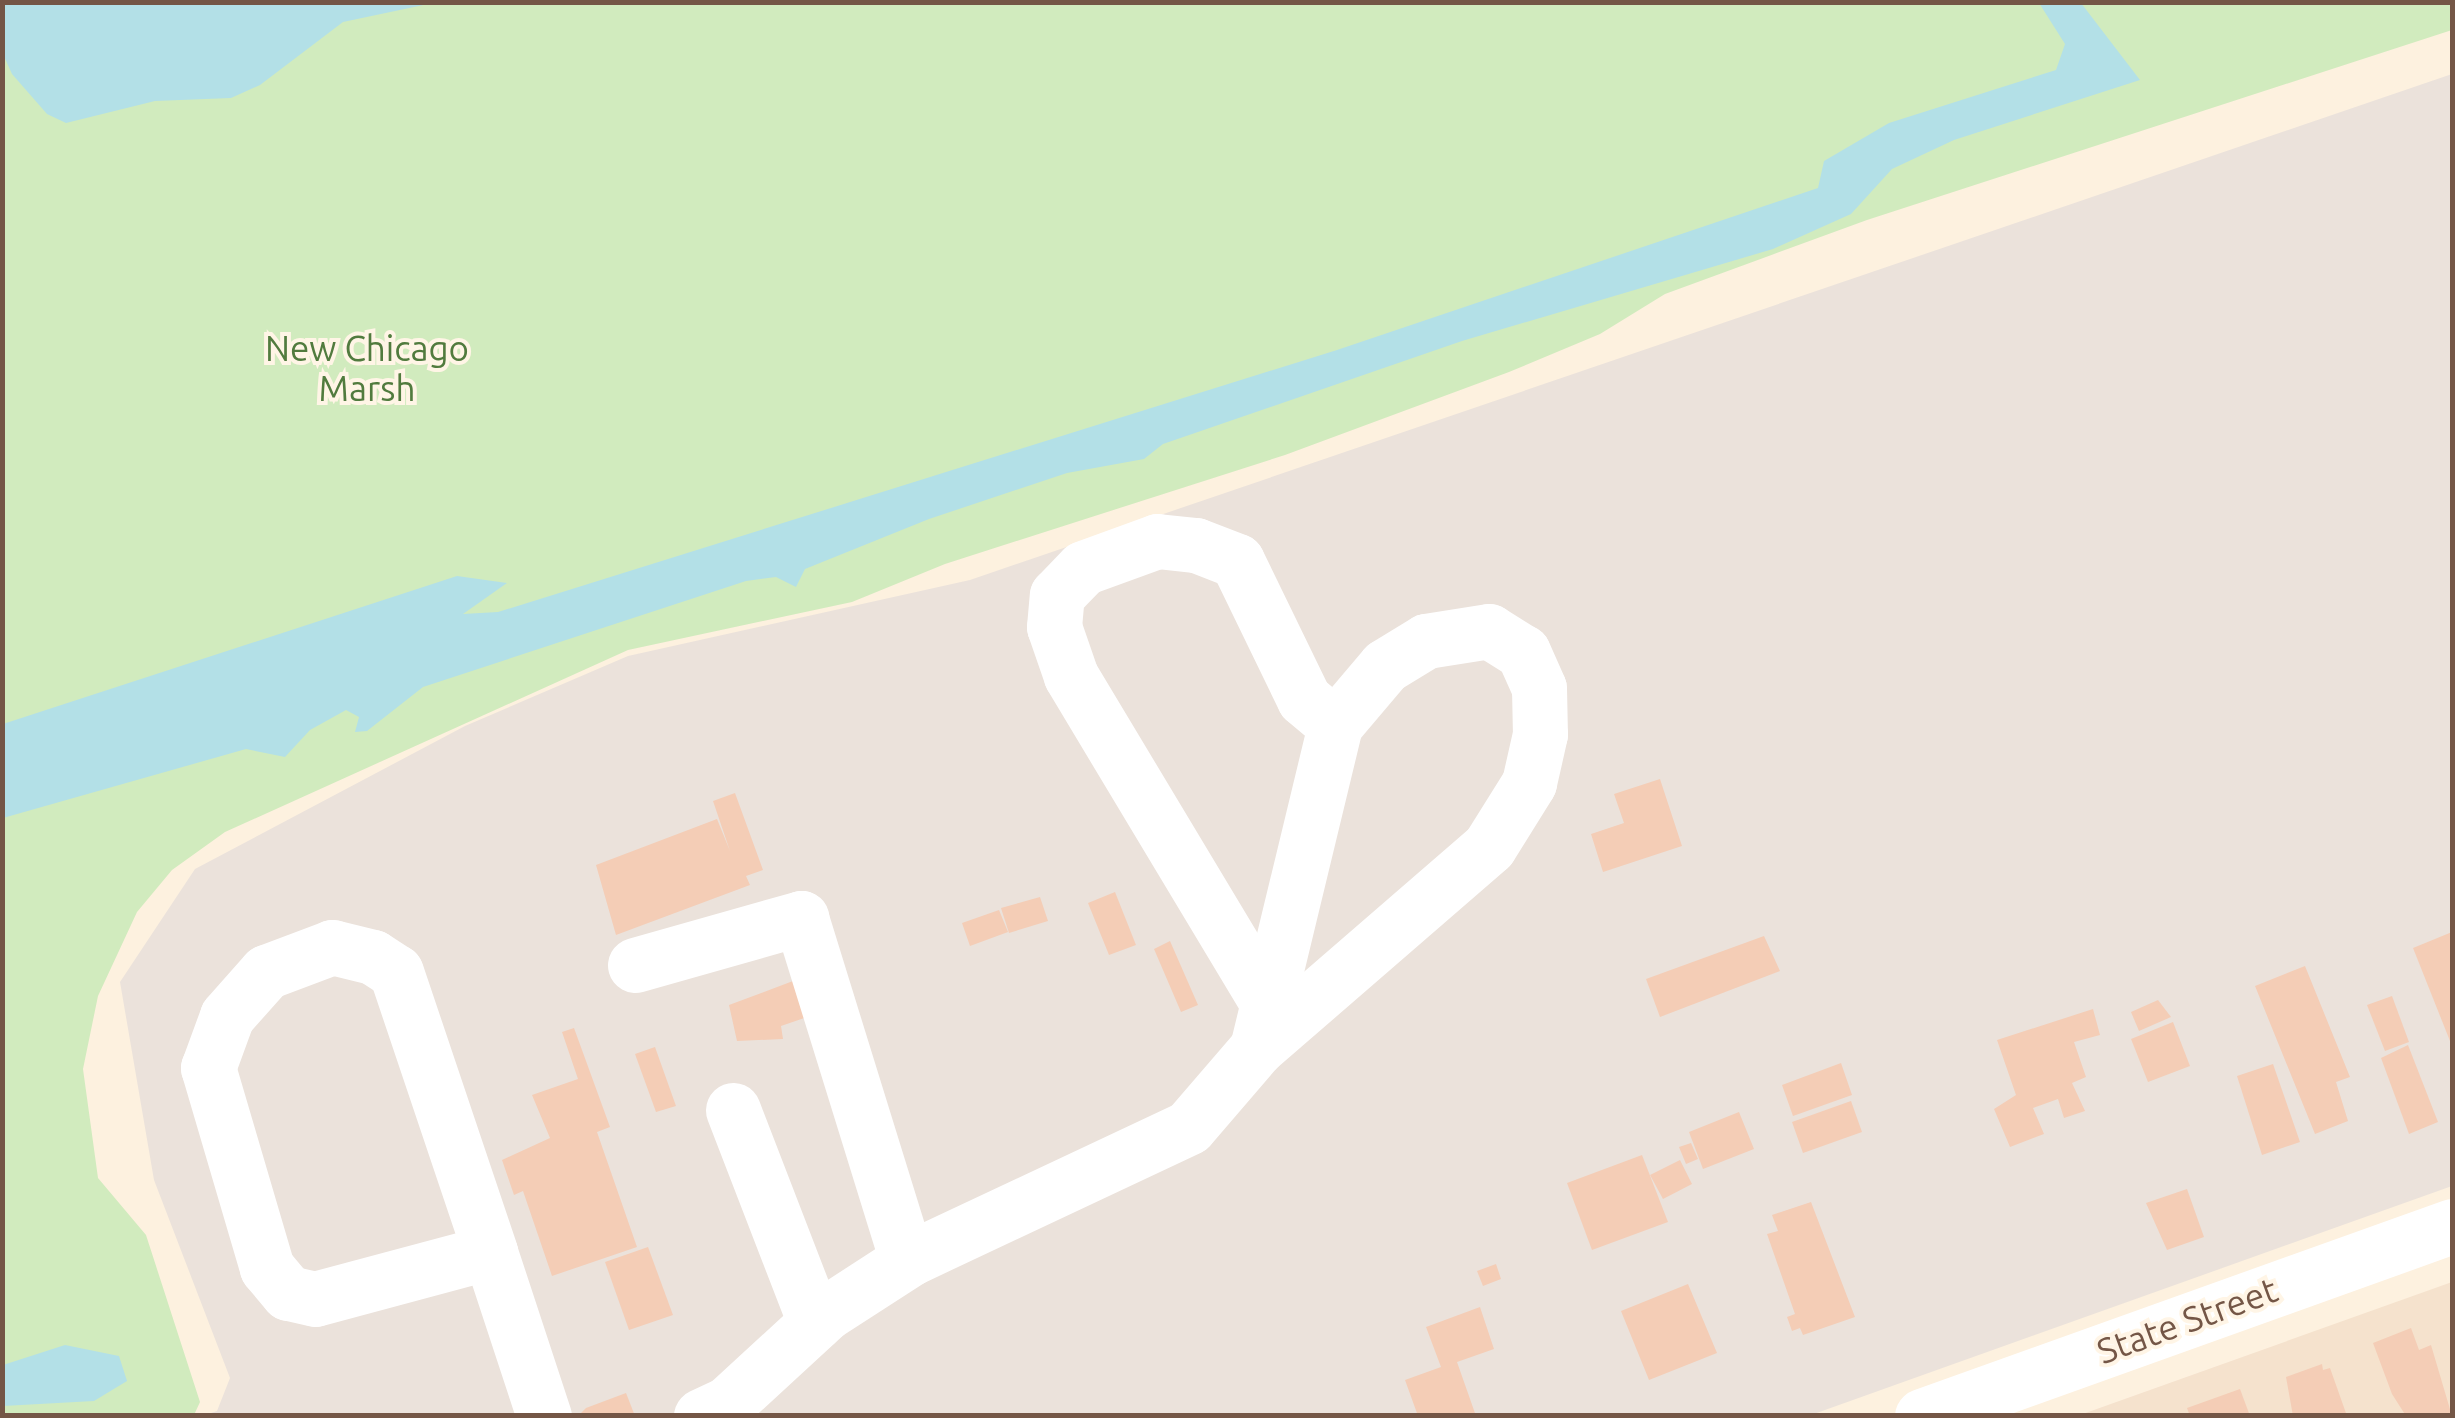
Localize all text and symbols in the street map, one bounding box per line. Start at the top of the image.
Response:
park label: New Chicago Marsh [265,327,469,409]
street label: State Street [2091,1268,2283,1372]

